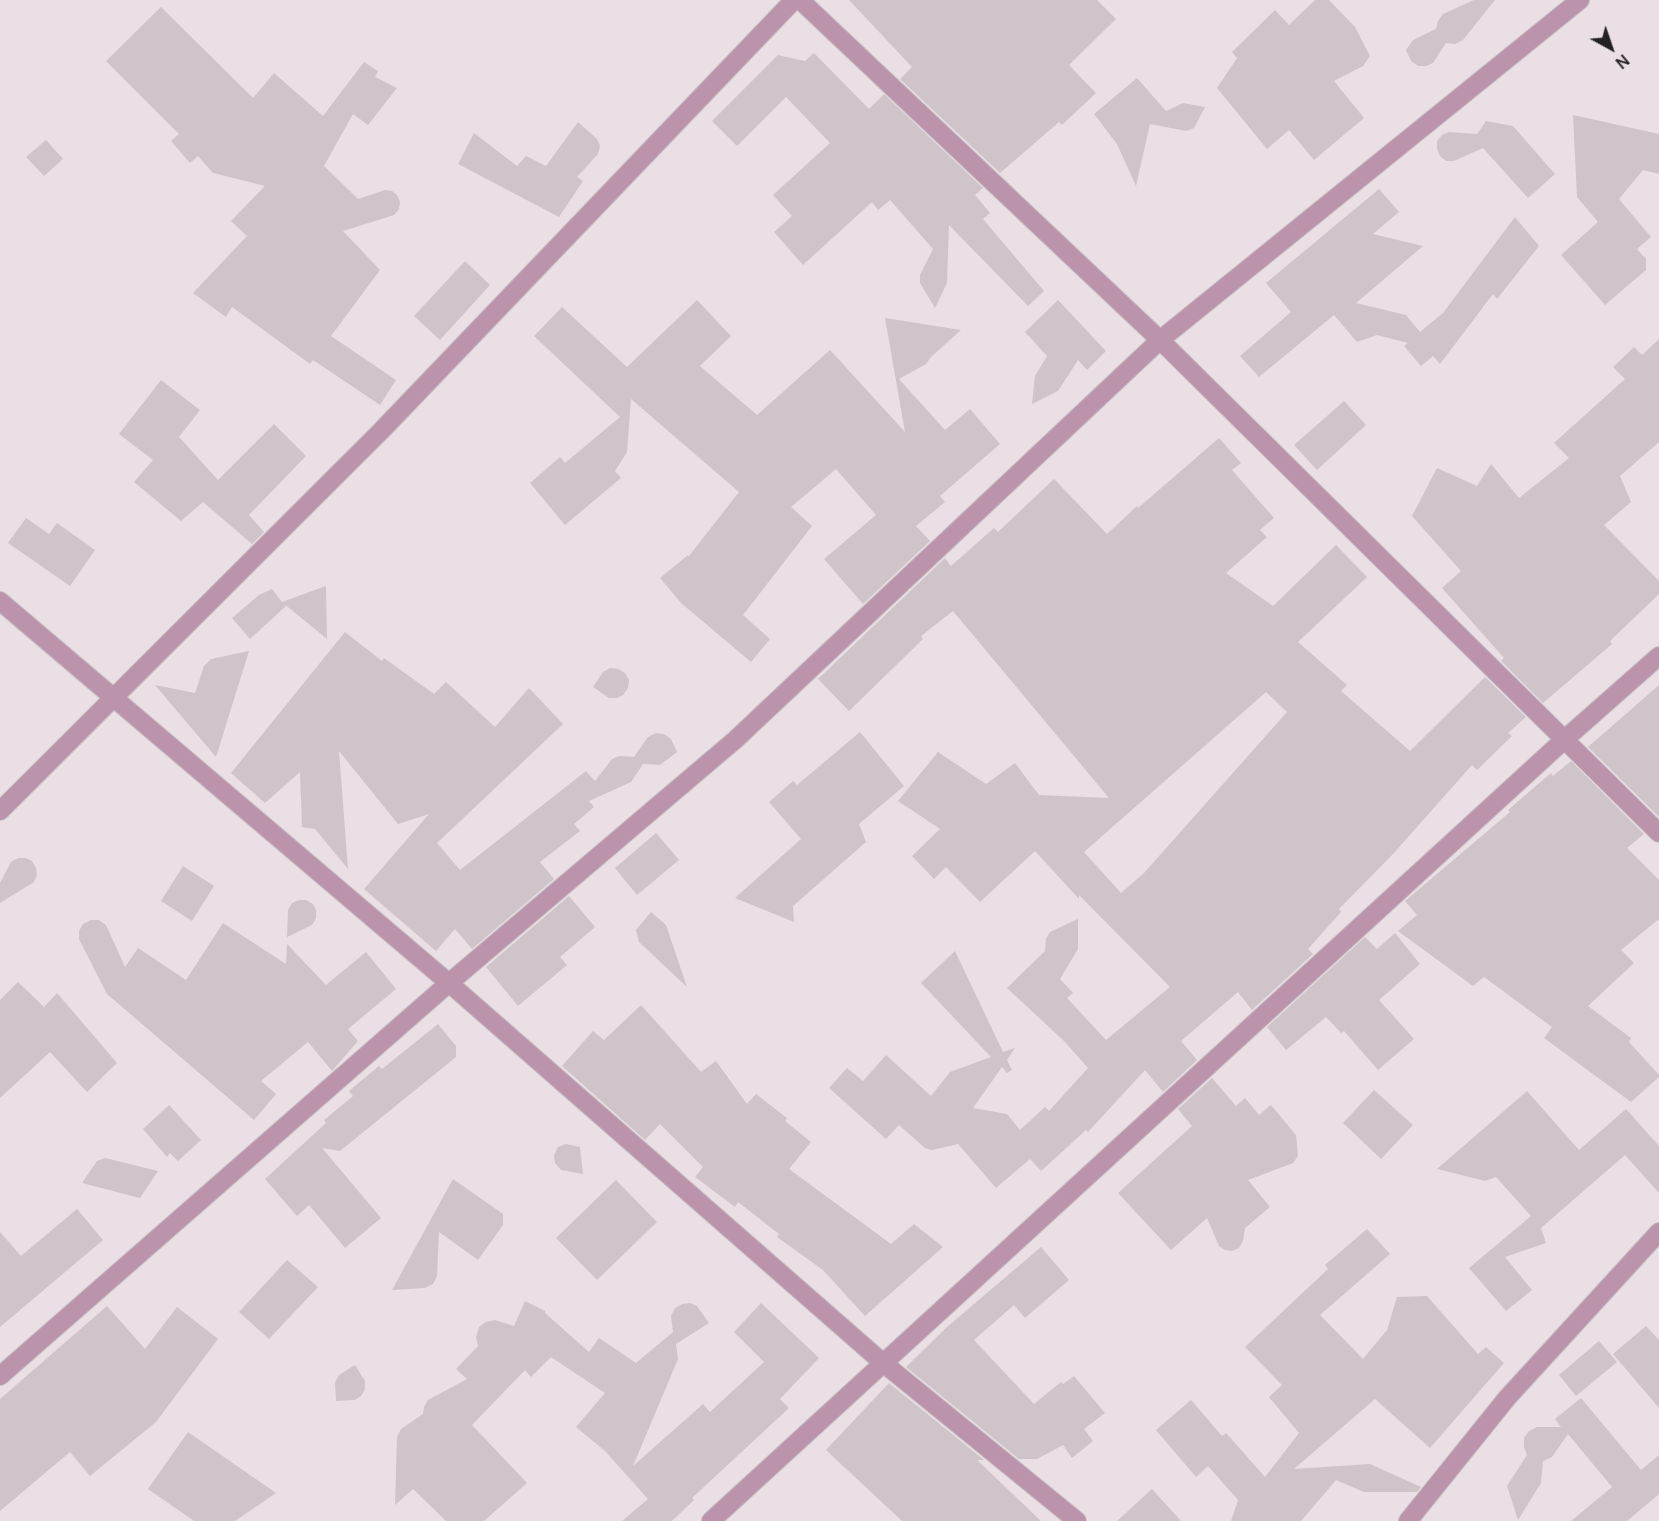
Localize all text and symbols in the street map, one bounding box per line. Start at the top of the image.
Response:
north arrow [1581,18,1641,78]
text: N [1611,50,1634,74]

